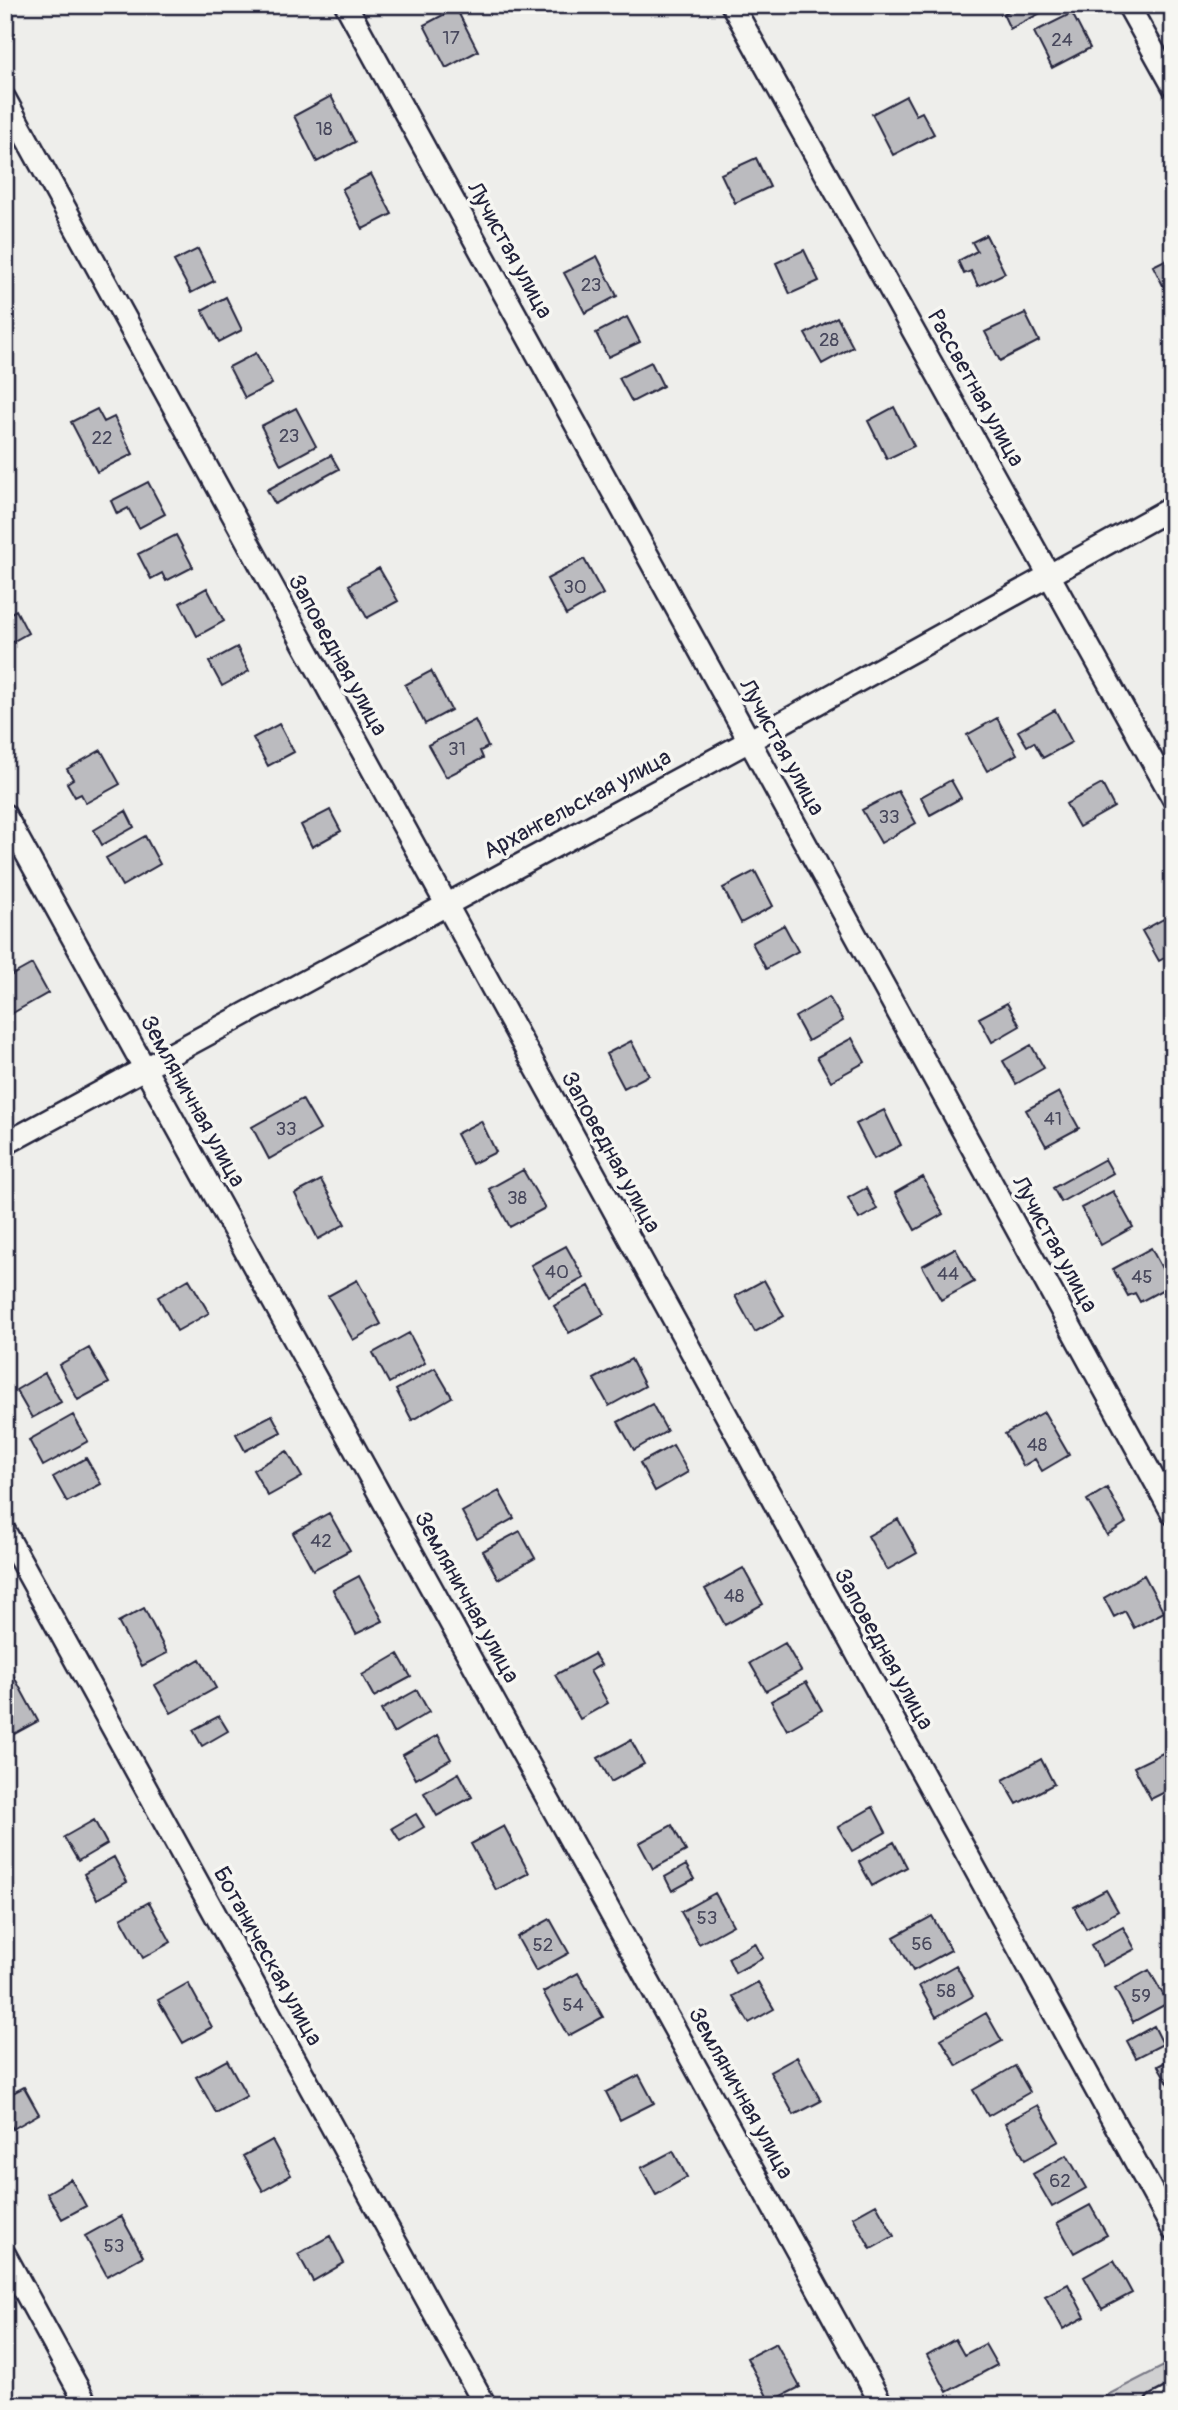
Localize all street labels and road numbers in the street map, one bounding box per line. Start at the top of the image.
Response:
street label: Лучистая улица [460,176,560,323]
street label: Рассветная улица [921,304,1031,472]
street label: Заповедная улица [282,569,394,741]
street label: Лучистая улица [732,673,832,820]
street label: Архангельская улица [478,742,676,866]
street label: Земляничная улица [134,1010,252,1192]
street label: Заповедная улица [555,1066,667,1238]
street label: Лучистая улица [1005,1170,1105,1317]
street label: Земляничная улица [408,1506,526,1688]
street label: Заповедная улица [828,1563,940,1735]
street label: Ботаническая улица [207,1861,329,2051]
street label: Земляничная улица [682,2002,800,2184]

